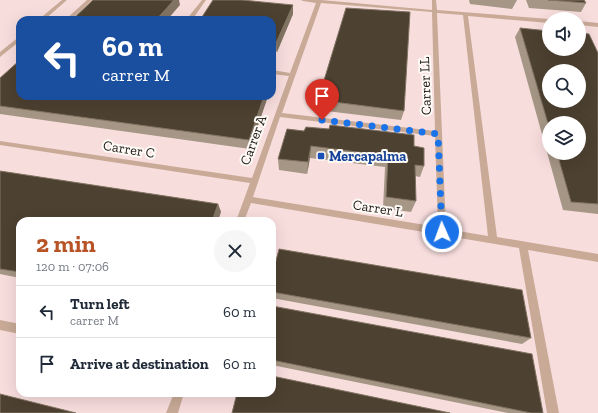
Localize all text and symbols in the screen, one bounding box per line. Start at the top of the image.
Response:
map controls [542,12,586,160]
button: sound [542,12,586,56]
text: 60 m [102,30,163,63]
icon: left [36,32,88,84]
street label: Carrer LL [416,56,435,115]
text: carrer M [102,64,170,86]
button: search [542,64,586,108]
pin [305,79,339,120]
icon: arrive [311,85,333,107]
street label: Carrer A [237,112,271,167]
button: layers [542,116,586,160]
street label: Carrer C [102,137,156,162]
place label: Mercapalma [329,148,406,165]
marker: Mercapalma [316,151,326,161]
street label: Carrer L [352,196,405,221]
position arrow [421,211,463,253]
text: 2 min [36,229,96,258]
button: close [214,230,256,272]
text: 120 m · 07:06 [36,259,109,274]
text: Turn left [70,295,130,313]
icon: left [36,301,58,323]
text: 60 m [223,303,256,321]
text: carrer M [70,313,119,328]
icon: arrive [36,353,58,375]
text: Arrive at destination [70,355,209,373]
text: 60 m [223,355,256,373]

